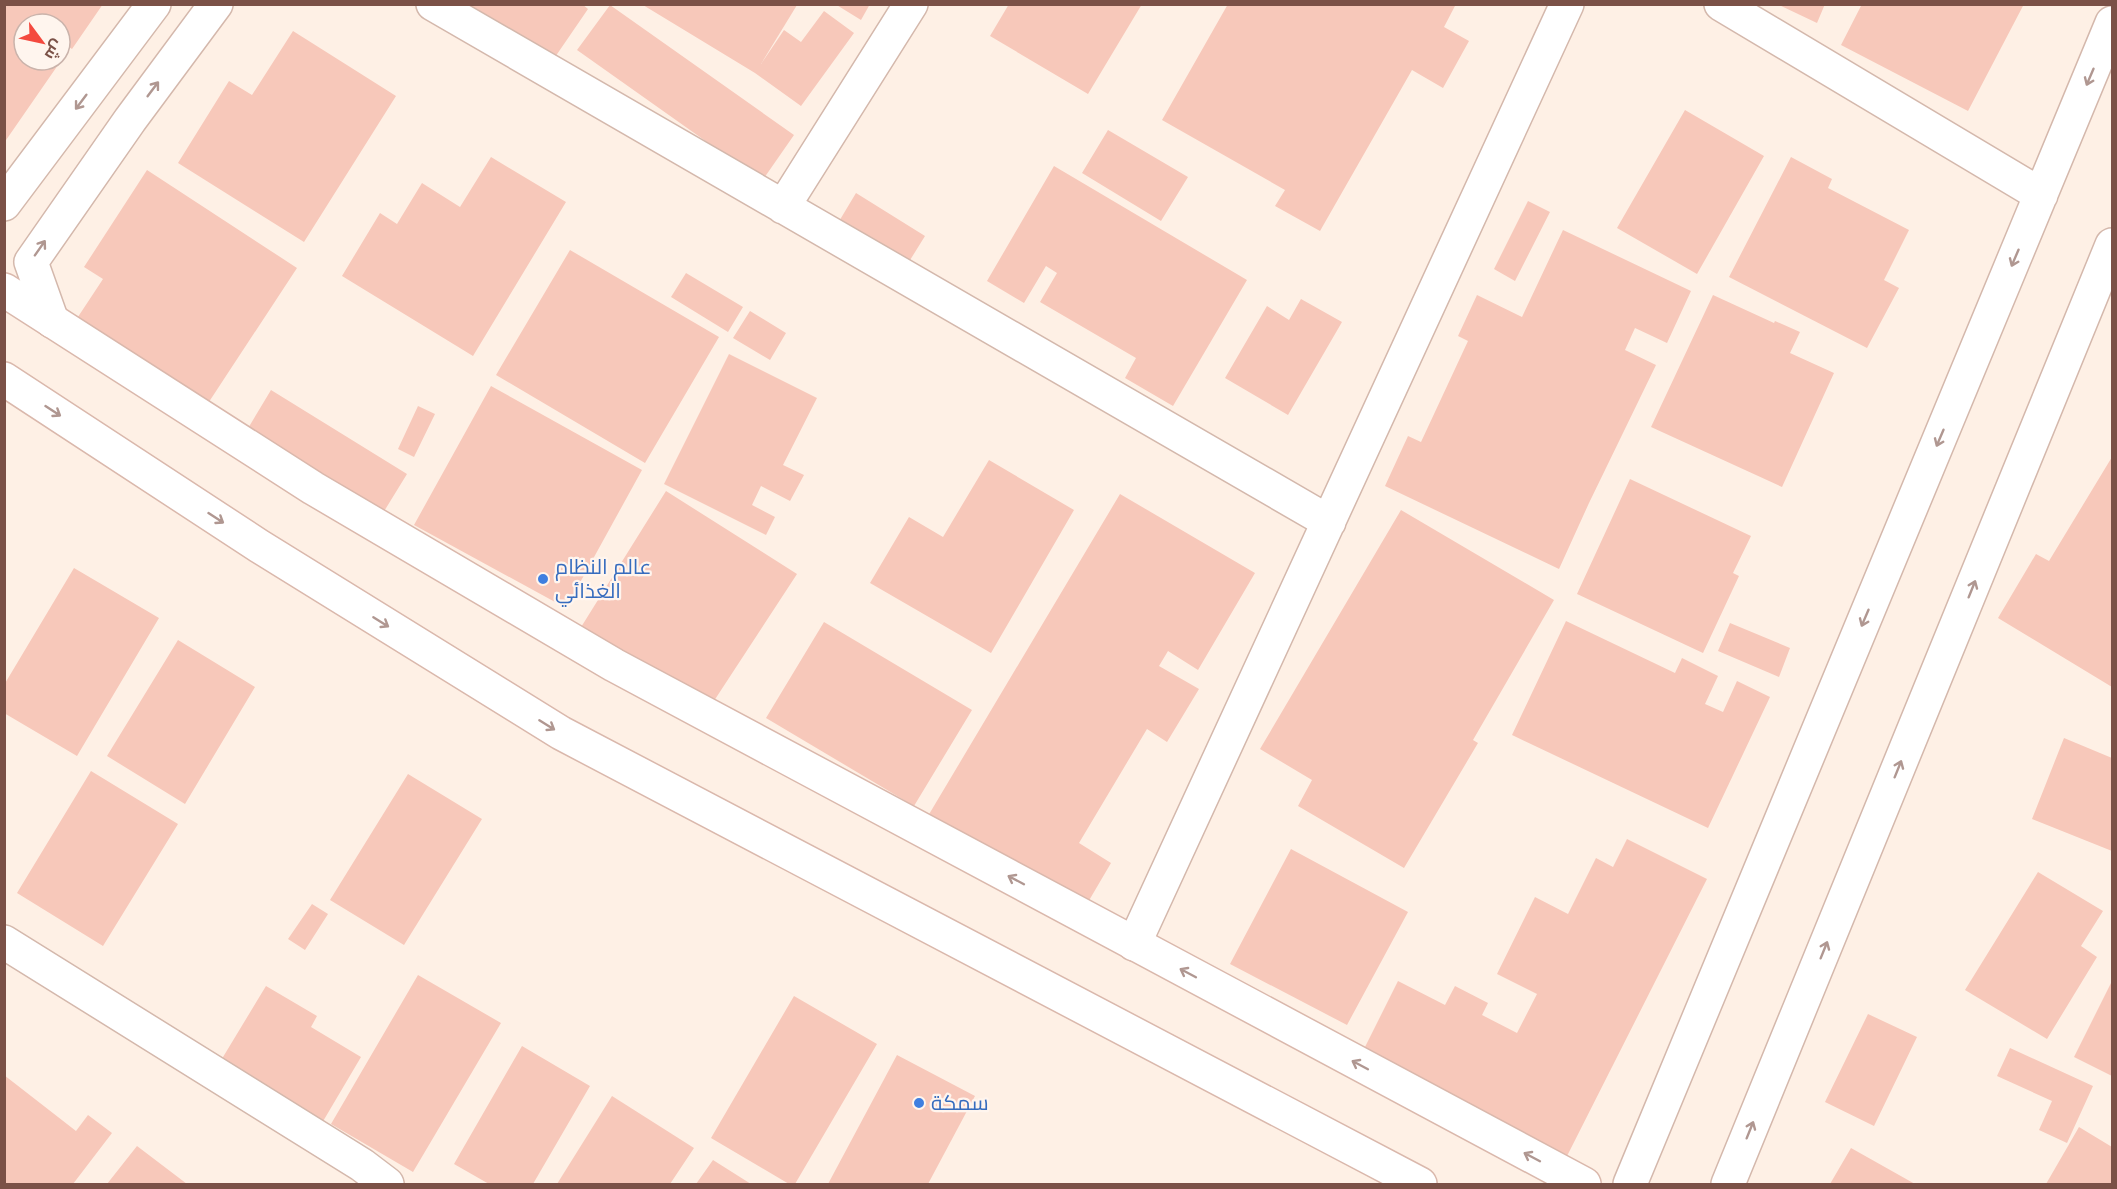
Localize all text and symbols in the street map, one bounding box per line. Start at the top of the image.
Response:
north arrow [12,12,72,72]
text: ش [40,36,69,65]
one-way arrow [2084,68,2095,86]
one-way arrow [147,82,160,98]
one-way arrow [75,93,87,109]
one-way arrow [34,241,46,257]
one-way arrow [2009,248,2020,266]
one-way arrow [45,405,61,417]
one-way arrow [1934,428,1945,446]
one-way arrow [207,512,224,524]
place label: عالم النظام الغذائي [555,552,651,607]
marker: عالم النظام الغذائي [536,572,550,586]
one-way arrow [1967,580,1978,599]
one-way arrow [1859,608,1870,626]
one-way arrow [372,617,389,629]
one-way arrow [538,719,555,731]
one-way arrow [1893,761,1904,779]
one-way arrow [1008,874,1026,885]
one-way arrow [1819,941,1830,960]
one-way arrow [1180,966,1198,978]
one-way arrow [1352,1059,1369,1071]
place label: سمكة [931,1088,989,1116]
marker: سمكة [912,1096,926,1110]
one-way arrow [1745,1122,1756,1140]
one-way arrow [1524,1151,1541,1163]

